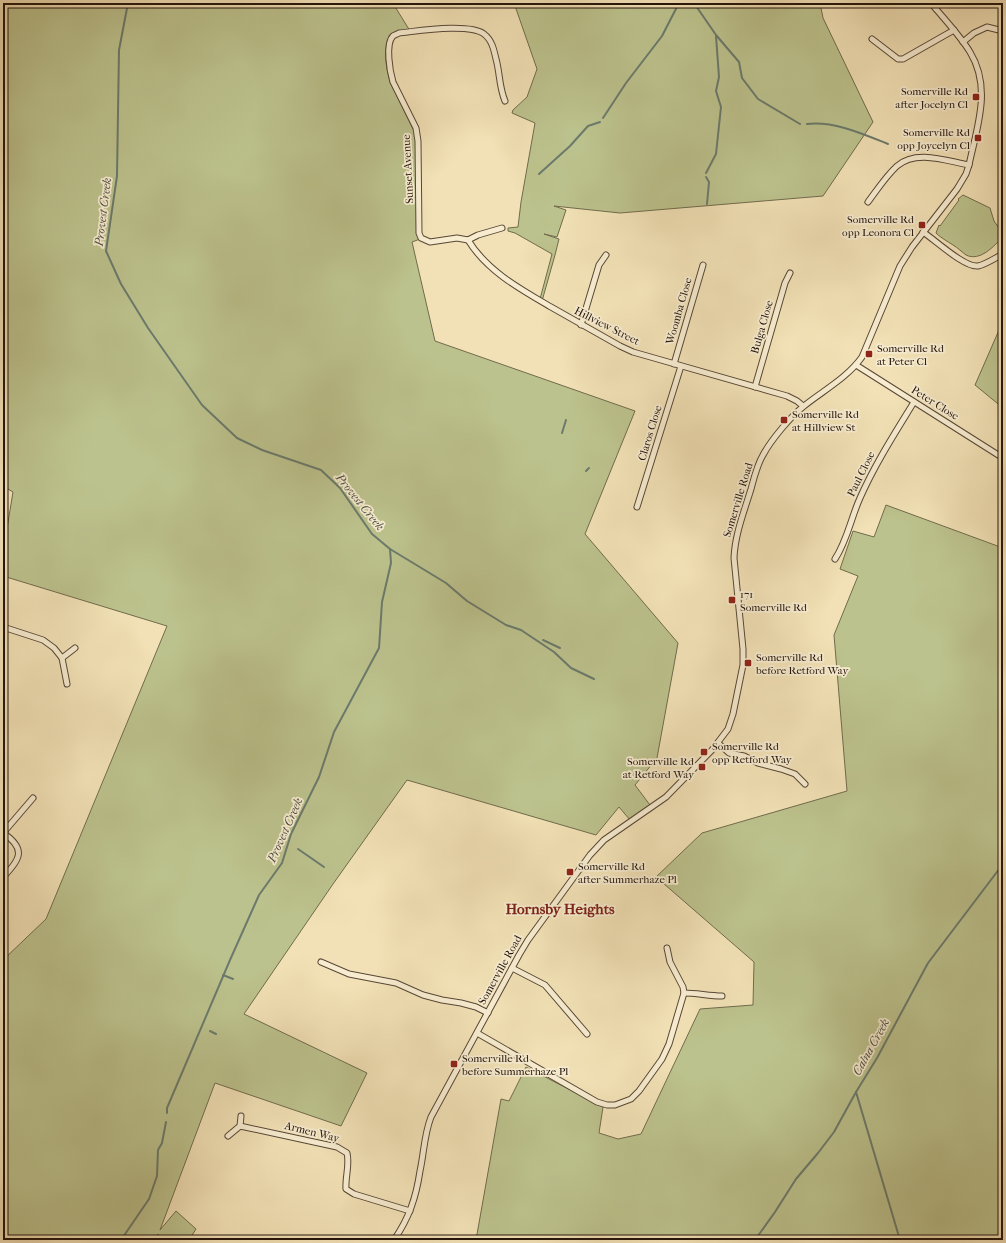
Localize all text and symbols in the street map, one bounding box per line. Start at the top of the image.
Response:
place label: Somerville Rd after Jocelyn Cl [895,85,969,111]
marker: Somerville Rd after Jocelyn Cl [971,92,981,102]
place label: Somerville Rd opp Joycelyn Cl [897,126,971,152]
street label: Sunset Avenue [400,133,416,204]
marker: Somerville Rd opp Joycelyn Cl [973,133,983,143]
water label: Provest Creek [92,177,114,248]
place label: Somerville Rd opp Leonora Cl [842,213,915,239]
marker: Somerville Rd opp Leonora Cl [917,220,927,230]
street label: Woomba Close [663,276,695,347]
street label: Bulga Close [748,298,776,355]
street label: Hillview Street [572,304,642,348]
place label: Somerville Rd at Peter Cl [877,342,945,368]
marker: Somerville Rd at Peter Cl [864,349,874,359]
street label: Peter Close [909,383,962,423]
street label: Claros Close [635,403,665,462]
place label: Somerville Rd at Hillview St [792,408,860,434]
marker: Somerville Rd at Hillview St [779,415,789,425]
street label: Paul Close [844,449,878,499]
street label: Somerville Road [720,460,756,539]
water label: Provest Creek [332,470,387,533]
place label: 171 Somerville Rd [740,588,808,614]
marker: 171 Somerville Rd [727,595,737,605]
place label: Somerville Rd before Retford Way [755,651,850,677]
marker: Somerville Rd before Retford Way [743,658,753,668]
place label: Somerville Rd opp Retford Way [712,740,793,766]
marker: Somerville Rd opp Retford Way [699,747,709,757]
place label: Somerville Rd at Retford Way [623,755,695,781]
marker: Somerville Rd at Retford Way [697,762,707,772]
water label: Provest Creek [264,796,305,865]
place label: Somerville Rd after Summerhaze Pl [578,860,677,886]
marker: Somerville Rd after Summerhaze Pl [565,867,575,877]
district label: Hornsby Heights [505,900,615,918]
street label: Somerville Road [476,932,525,1007]
water label: Calna Creek [850,1016,892,1078]
place label: Somerville Rd before Summerhaze Pl [461,1052,568,1078]
marker: Somerville Rd before Summerhaze Pl [449,1059,459,1069]
street label: Armen Way [282,1119,342,1145]

